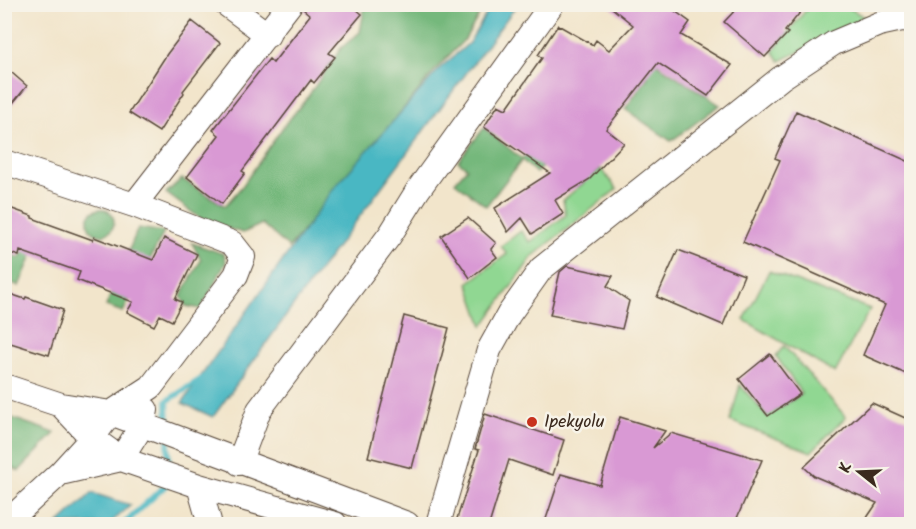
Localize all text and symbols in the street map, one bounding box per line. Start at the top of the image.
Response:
place label: Ipekyolu [544,408,605,437]
marker: Ipekyolu [525,415,539,429]
north arrow [829,442,889,502]
text: K [833,459,860,476]

